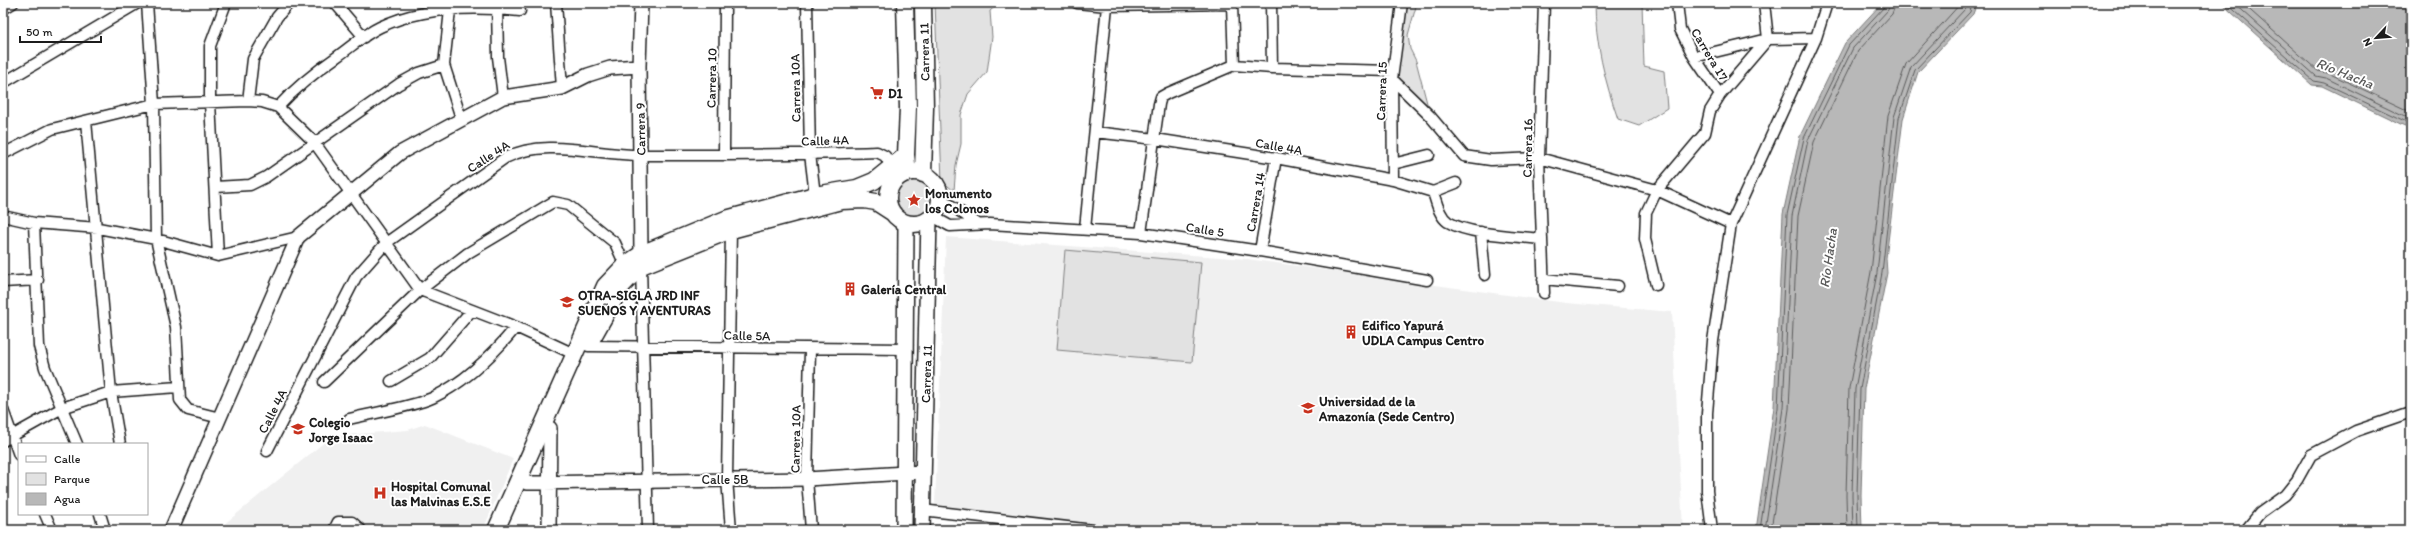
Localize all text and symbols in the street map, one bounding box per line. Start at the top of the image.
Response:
scale bar [20,18,101,44]
north arrow [2356,18,2396,58]
street label: Carrera 11 [916,23,933,81]
text: 50 m [26,25,52,39]
street label: Carrera 17 [1688,25,1731,84]
text: N [2360,36,2375,48]
street label: Carrera 10 [703,48,720,108]
street label: Carrera 10A [787,53,804,122]
water label: Río Hacha [2314,54,2376,93]
street label: Carrera 15 [1373,61,1390,121]
supermarket icon: D1 [869,85,885,101]
place label: D1 [888,86,903,101]
street label: Carrera 9 [633,102,648,156]
street label: Carrera 16 [1519,118,1536,178]
street label: Calle 4A [801,132,850,149]
street label: Calle 4A [1254,135,1304,158]
street label: Calle 4A [464,137,513,176]
street label: Carrera 14 [1243,171,1268,233]
place label: Monumento los Colonos [925,186,992,216]
place icon: Monumento los Colonos [906,192,922,208]
street label: Calle 5 [1185,219,1225,240]
water label: Río Hacha [1816,226,1841,289]
building icon: Galería Central [842,281,858,297]
place label: Galería Central [861,282,947,297]
place label: OTRA-SIGLA JRD INF SUEÑOS Y AVENTURAS [578,288,712,318]
school or university icon: OTRA-SIGLA JRD INF SUEÑOS Y AVENTURAS [559,294,575,310]
place label: Edifico Yapurá UDLA Campus Centro [1362,318,1484,349]
building icon: Edifico Yapurá UDLA Campus Centro [1343,324,1359,340]
street label: Calle 5A [723,328,771,343]
street label: Carrera 11 [918,345,935,403]
street label: Calle 4A [255,386,290,436]
place label: Universidad de la Amazonía (Sede Centro) [1318,394,1454,425]
school or university icon: Universidad de la Amazonía (Sede Centro) [1300,400,1316,416]
street label: Carrera 10A [787,404,804,473]
place label: Colegio Jorge Isaac [308,415,373,446]
school or university icon: Colegio Jorge Isaac [290,421,306,437]
legend [18,443,148,515]
text: Calle [54,452,81,466]
text: Parque [54,472,90,486]
street label: Calle 5B [702,472,748,487]
place label: Hospital Comunal las Malvinas E.S.E [391,479,491,509]
hospital icon: Hospital Comunal las Malvinas E.S.E [372,485,388,501]
text: Agua [54,492,80,506]

